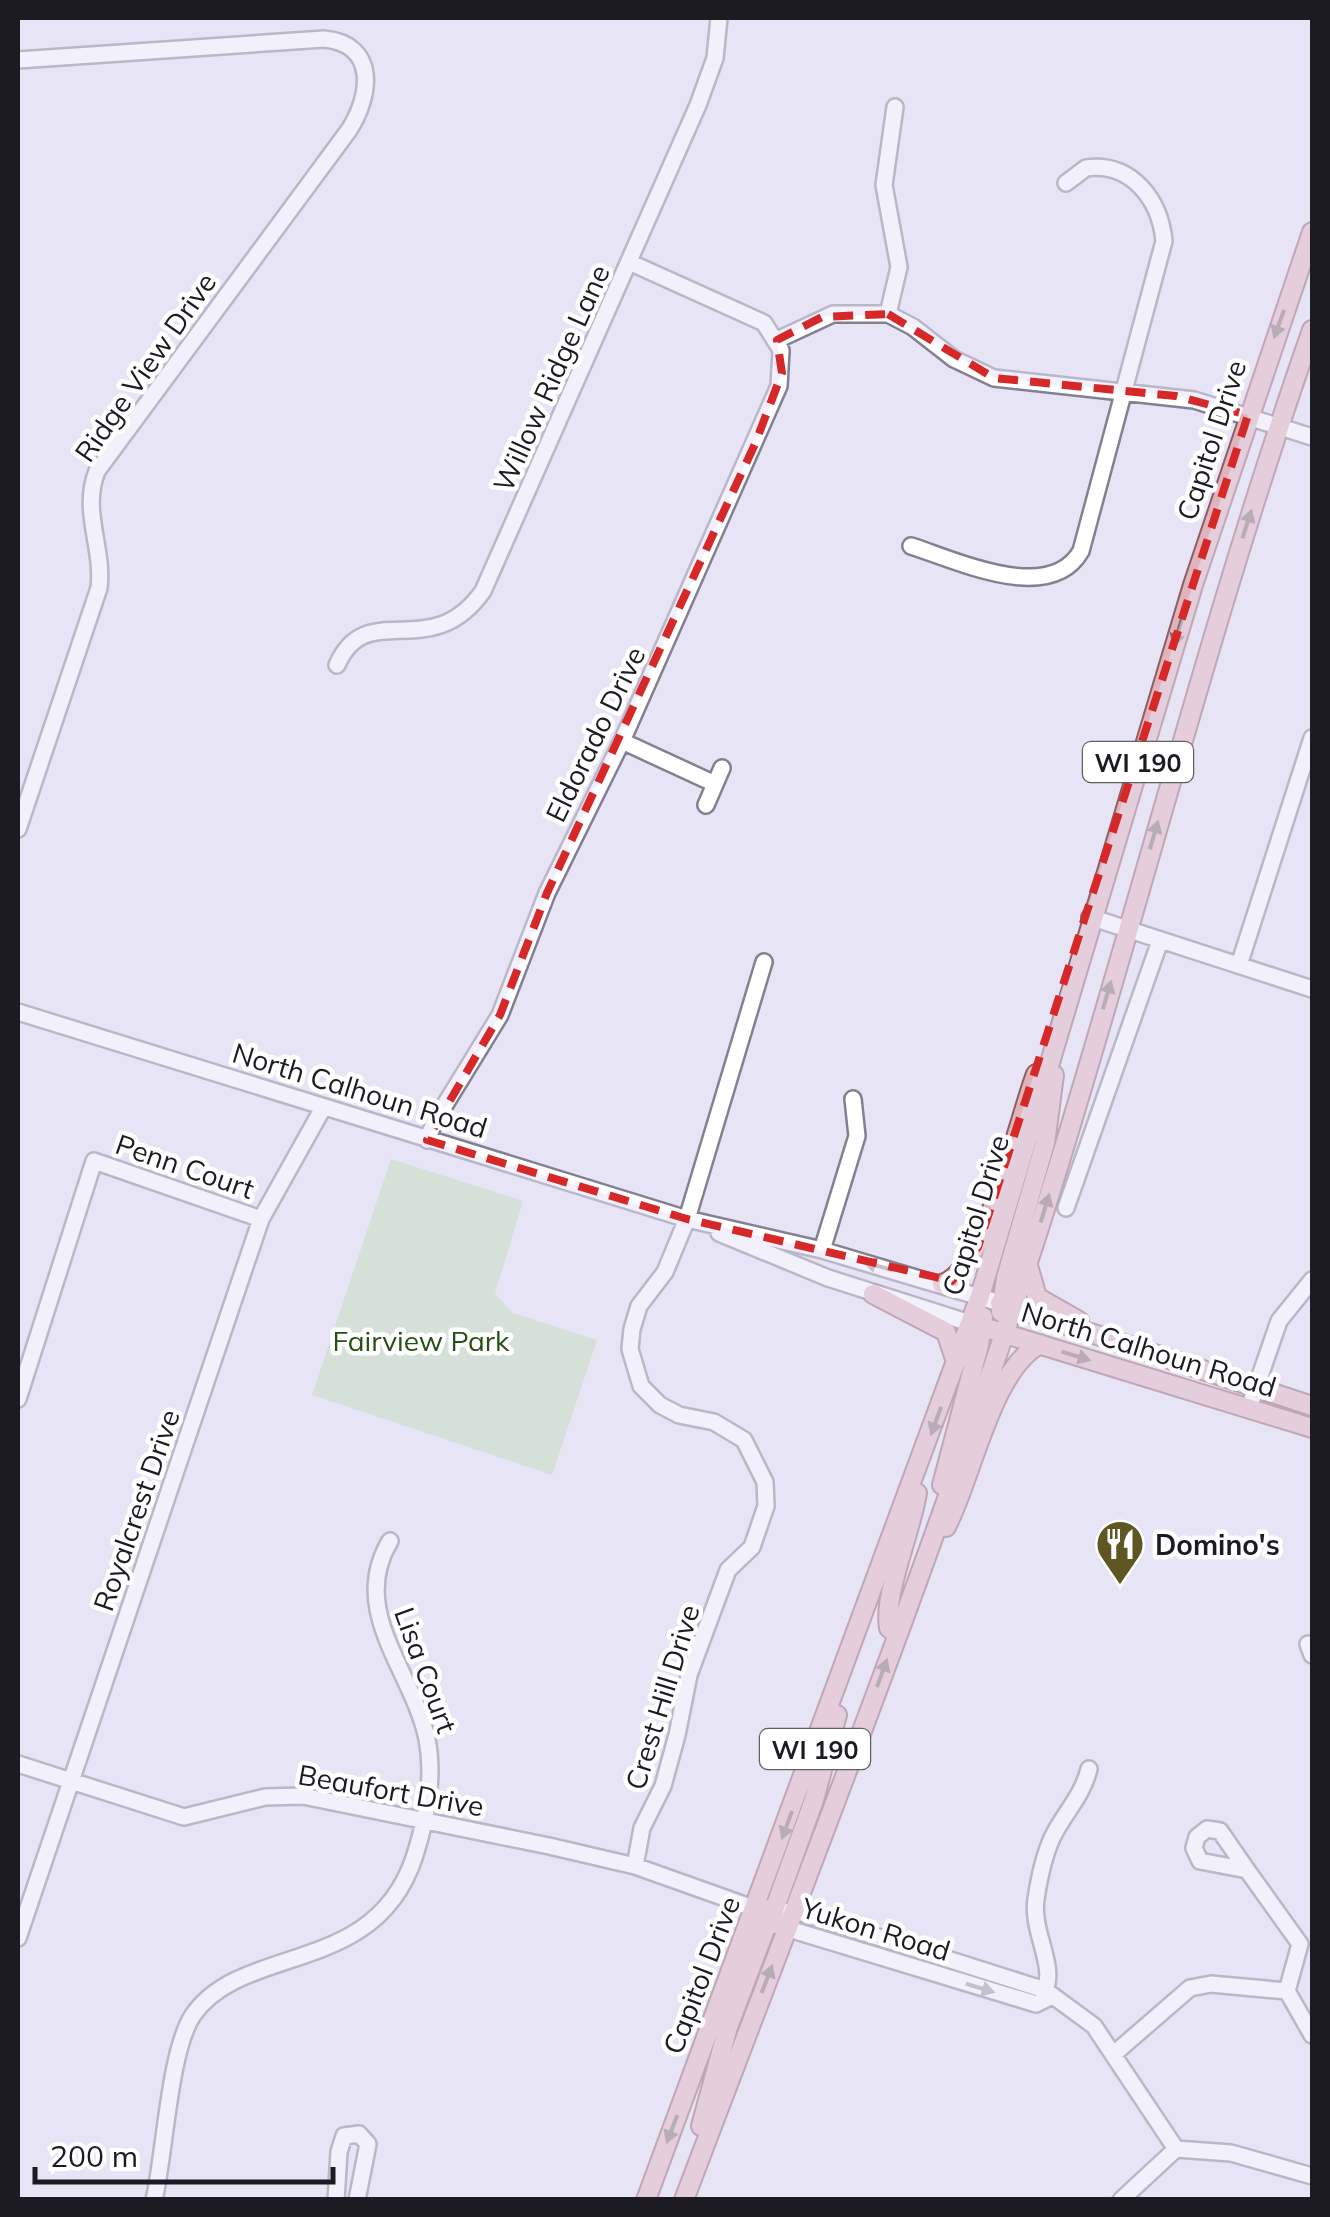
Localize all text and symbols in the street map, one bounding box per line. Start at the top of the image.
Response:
street label: Willow Ridge Lane [485,259,617,497]
street label: Ridge View Drive [67,266,223,468]
one-way arrow [1271,309,1286,339]
street label: Capitol Drive [1169,356,1253,524]
one-way arrow [1241,509,1256,539]
one-way arrow [1170,618,1185,648]
street label: Eldorado Drive [538,641,652,827]
road number: WI 190 [1083,742,1193,782]
one-way arrow [1147,819,1162,850]
one-way arrow [1100,979,1115,1009]
street label: North Calhoun Road [228,1035,492,1145]
street label: Penn Court [111,1126,259,1206]
street label: Capitol Drive [934,1130,1016,1300]
one-way arrow [1038,1192,1053,1222]
one-way arrow [862,1257,893,1273]
street label: North Calhoun Road [1017,1294,1281,1404]
park label: Fairview Park [333,1323,510,1358]
one-way arrow [1061,1349,1091,1364]
street label: Royalcrest Drive [85,1405,187,1615]
one-way arrow [928,1407,943,1437]
restaurant icon: Domino's [1094,1518,1146,1586]
place label: Domino's [1155,1527,1280,1562]
street label: Crest Hill Drive [617,1600,707,1794]
street label: Lisa Court [387,1602,465,1738]
one-way arrow [875,1658,890,1688]
road number: WI 190 [760,1729,870,1769]
street label: Beaufort Drive [295,1756,487,1824]
one-way arrow [779,1810,794,1840]
street label: Yukon Road [797,1890,955,1968]
street label: Capitol Drive [655,1891,747,2059]
one-way arrow [760,1964,776,1994]
one-way arrow [965,1981,995,1996]
one-way arrow [664,2114,680,2144]
scale bar [35,2122,332,2184]
text: 200 m [50,2137,138,2175]

